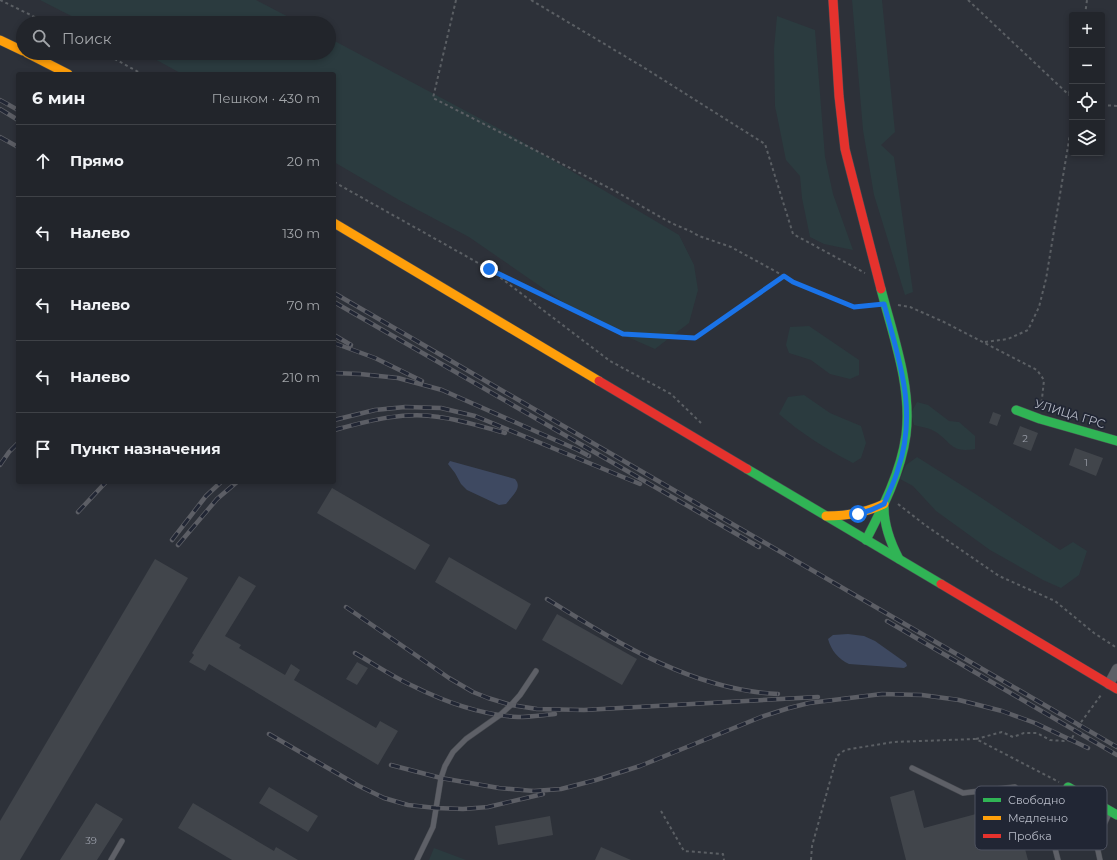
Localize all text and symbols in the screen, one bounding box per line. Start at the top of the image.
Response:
map controls [1069,12,1105,156]
button: + [1069,12,1105,48]
search box [16,16,336,60]
icon: search [30,27,52,49]
text: Поиск [62,29,111,48]
button: − [1069,48,1105,84]
button: locate [1069,84,1105,120]
text: 6 мин [32,88,85,108]
text: Пешком · 430 m [212,90,320,106]
button: layers [1069,120,1105,156]
icon: ahead [32,150,54,172]
text: Прямо [70,151,124,170]
text: 20 m [287,153,320,169]
icon: left [32,222,54,244]
text: Налево [70,223,130,242]
text: 130 m [282,225,320,241]
route end [480,260,498,278]
icon: left [32,294,54,316]
text: Налево [70,295,130,314]
text: 70 m [287,297,320,313]
icon: left [32,366,54,388]
text: Налево [70,367,130,386]
text: 210 m [282,369,320,385]
street label: УЛИЦА ГРС [1033,396,1108,432]
house number: 2 [1022,432,1028,445]
icon: arrive [32,438,54,460]
text: Пункт назначения [70,439,221,458]
house number: 1 [1084,456,1088,469]
route start [849,505,867,523]
legend [975,786,1107,850]
text: Свободно [1008,793,1065,807]
text: Медленно [1008,811,1068,825]
text: Пробка [1008,829,1052,843]
house number: 39 [85,834,97,847]

